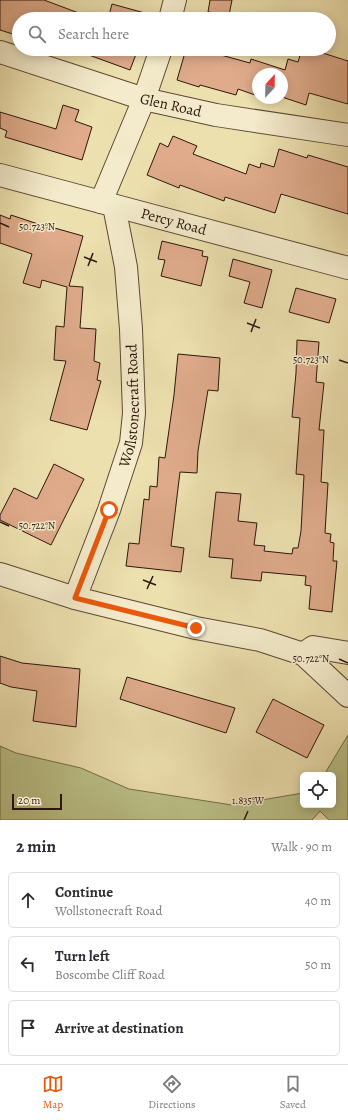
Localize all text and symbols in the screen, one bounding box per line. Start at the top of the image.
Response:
search box [12,12,336,56]
icon: search [26,23,48,45]
text: Search here [58,24,129,44]
north arrow [252,68,288,104]
street label: Glen Road [138,88,205,122]
street label: Percy Road [139,203,210,240]
text: 50.723°N [19,220,55,233]
street label: Wollstonecraft Road [113,343,144,471]
text: 50.723°N [293,353,329,366]
route start [100,501,118,519]
text: 50.722°N [19,519,55,532]
route end [187,619,205,637]
text: 50.722°N [293,652,329,665]
map controls [300,772,336,808]
button: locate [300,772,336,808]
scale bar [12,792,62,811]
text: 20 m [18,793,40,808]
text: 1.835°W [232,794,265,807]
text: 2 min [16,835,56,858]
text: Walk · 90 m [271,838,332,855]
text: Continue [55,882,113,902]
icon: ahead [17,889,39,911]
text: 40 m [305,892,331,909]
text: Wollstonecraft Road [55,902,162,919]
text: Turn left [55,946,110,966]
icon: left [17,953,39,975]
text: 50 m [305,956,331,973]
text: Boscombe Cliff Road [55,966,165,983]
icon: arrive [17,1017,39,1039]
text: Arrive at destination [55,1018,184,1038]
tab: Map [42,1073,64,1112]
tab: Directions [148,1073,196,1112]
tab: Saved [280,1073,306,1112]

